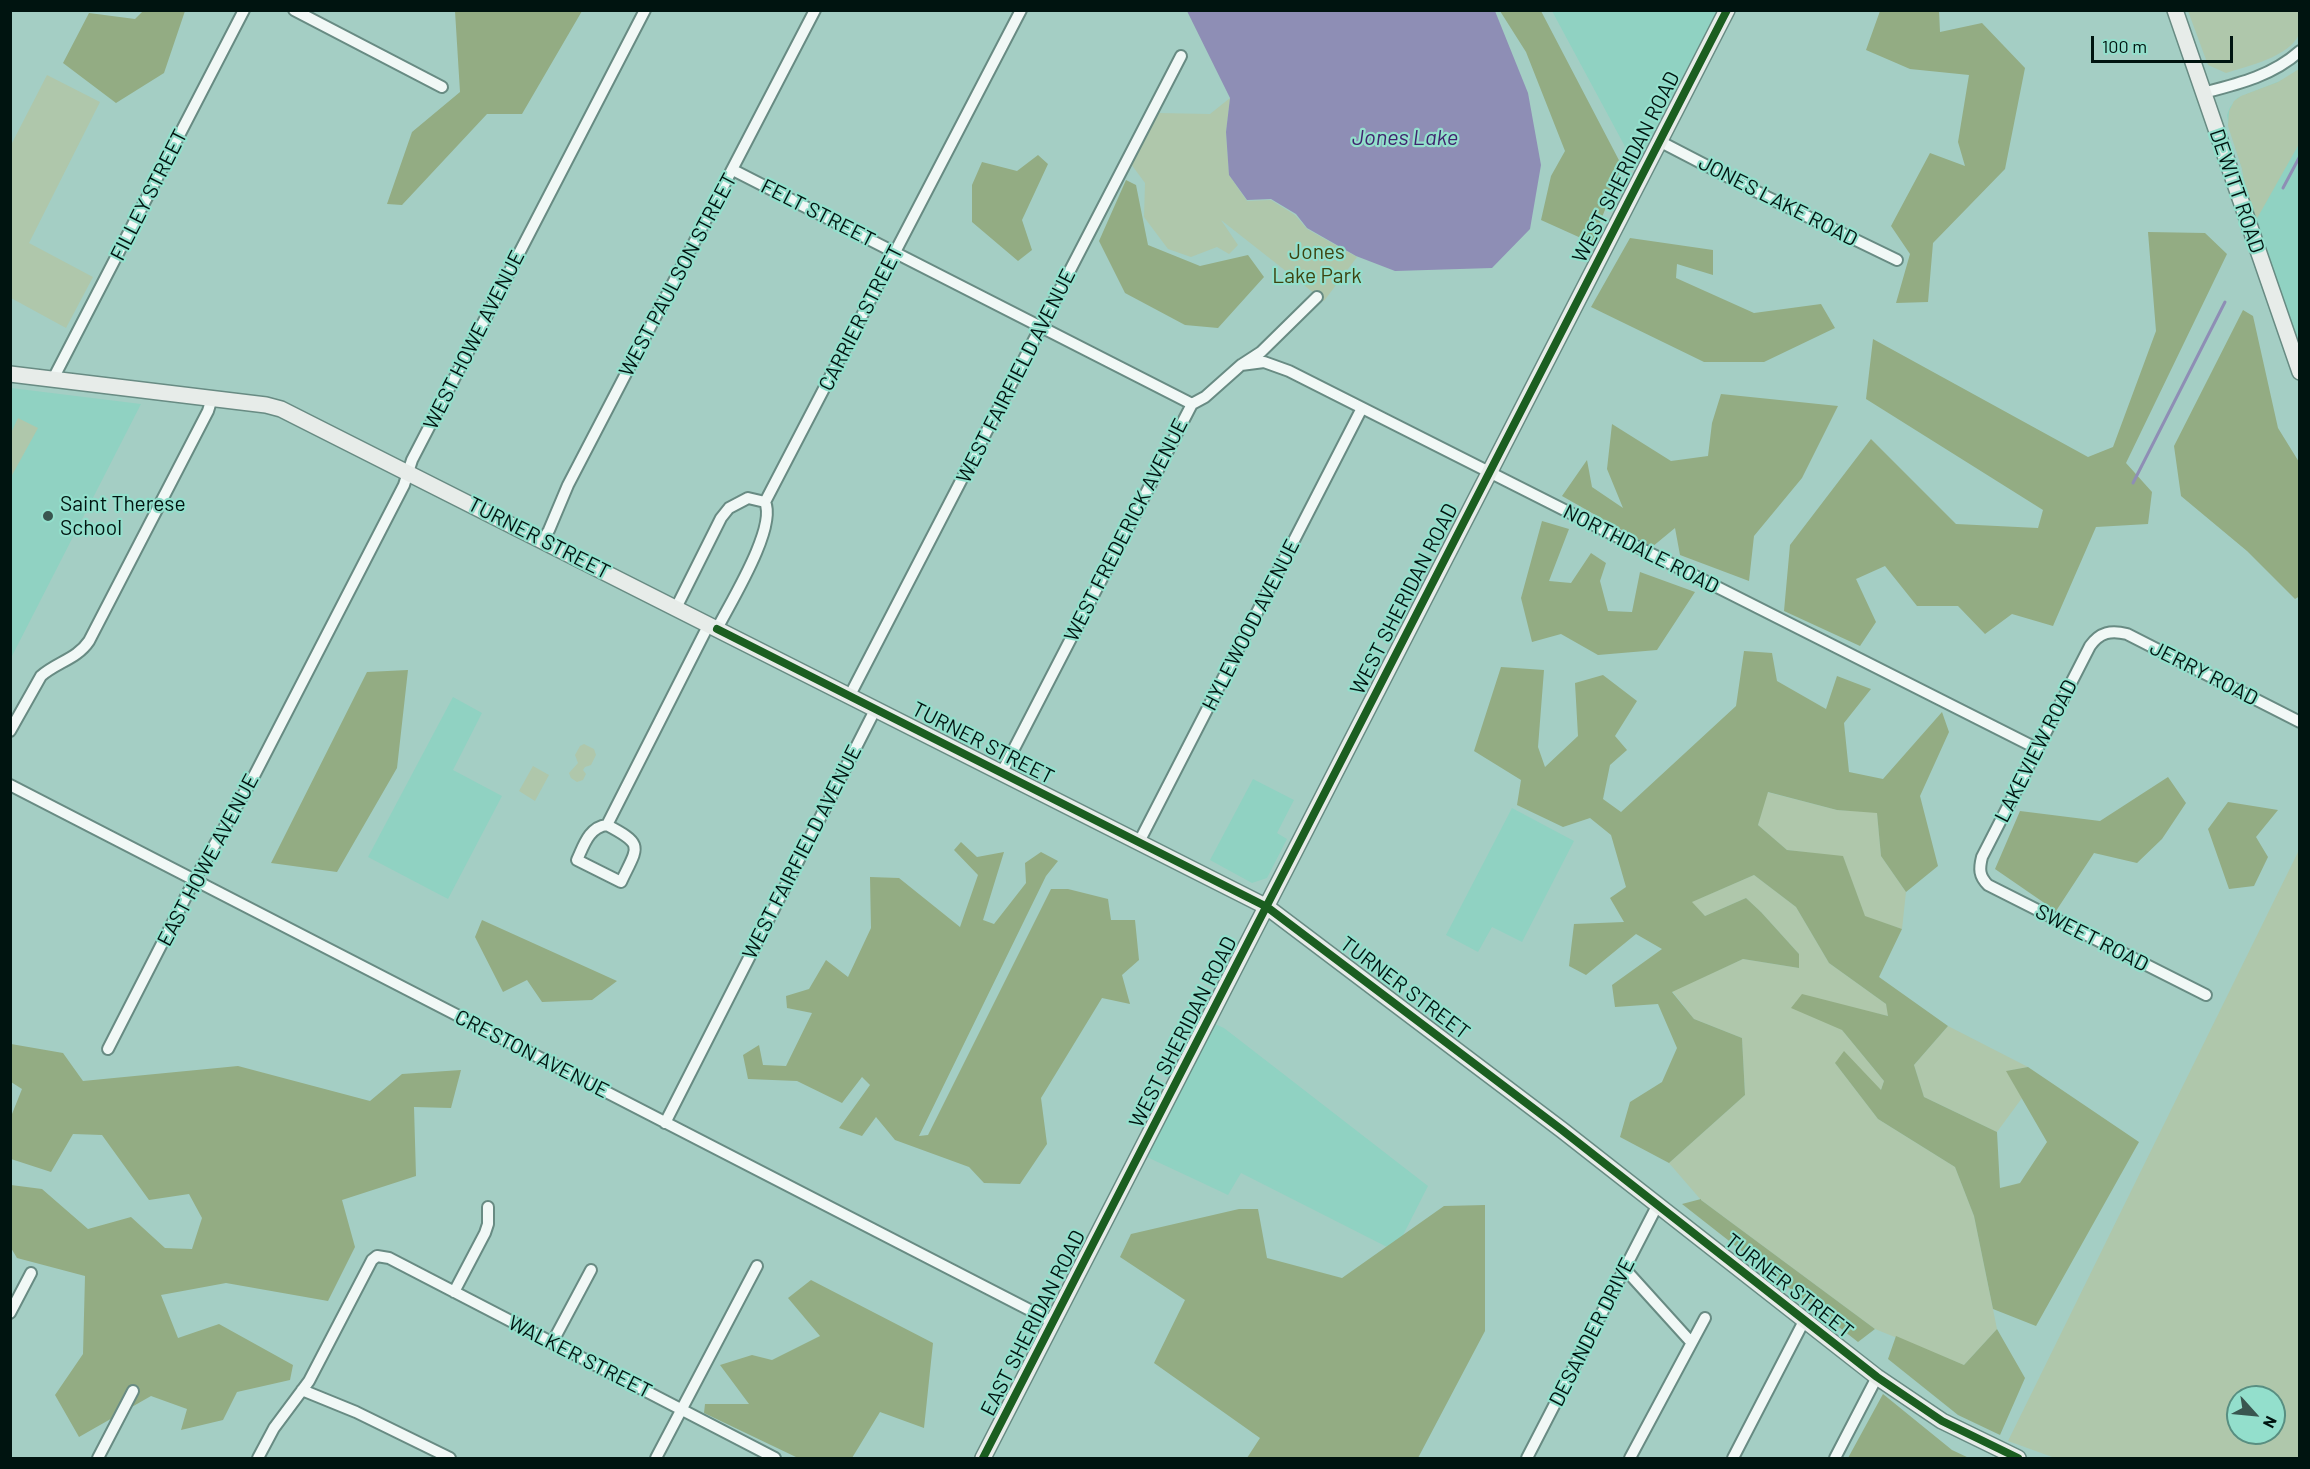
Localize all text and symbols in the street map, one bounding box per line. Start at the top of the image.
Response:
scale bar [2094,24,2236,62]
text: 100 m [2102,35,2147,57]
street label: WEST SHERIDAN ROAD [1567,67,1685,267]
street label: FILLEY STREET [105,125,193,265]
water label: Jones Lake [1352,125,1458,151]
street label: DEWITT ROAD [2204,126,2270,256]
street label: JONES LAKE ROAD [1694,150,1862,252]
street label: WEST PAULSON STREET [614,169,742,381]
street label: FELT STREET [757,173,879,253]
park label: Jones Lake Park [1272,239,1362,289]
street label: CARRIER STREET [813,241,909,395]
street label: WEST HOWE AVENUE [418,246,530,434]
street label: WEST FAIRFIELD AVENUE [951,265,1081,487]
street label: WEST FREDERICK AVENUE [1059,414,1193,646]
place label: Saint Therese School [60,491,186,541]
street label: TURNER STREET [464,491,614,585]
street label: WEST SHERIDAN ROAD [1345,499,1463,699]
street label: NORTHDALE ROAD [1559,499,1723,599]
marker: Saint Therese School [41,509,55,523]
street label: HYLEWOOD AVENUE [1197,535,1305,715]
street label: JERRY ROAD [2146,635,2262,711]
street label: LAKEVIEW ROAD [1989,676,2083,826]
street label: TURNER STREET [908,696,1058,790]
street label: WEST FAIRFIELD AVENUE [737,741,867,963]
street label: EAST HOWE AVENUE [152,770,264,950]
street label: SWEET ROAD [2031,899,2153,977]
street label: TURNER STREET [1335,931,1475,1045]
street label: WEST SHERIDAN ROAD [1124,932,1242,1132]
street label: CRESTON AVENUE [451,1004,613,1104]
street label: EAST SHERIDAN ROAD [975,1226,1091,1420]
street label: TURNER STREET [1720,1228,1858,1344]
street label: DESANDER DRIVE [1544,1253,1640,1411]
street label: WALKER STREET [504,1310,656,1404]
north arrow [2226,1385,2286,1445]
text: N [2260,1413,2282,1432]

